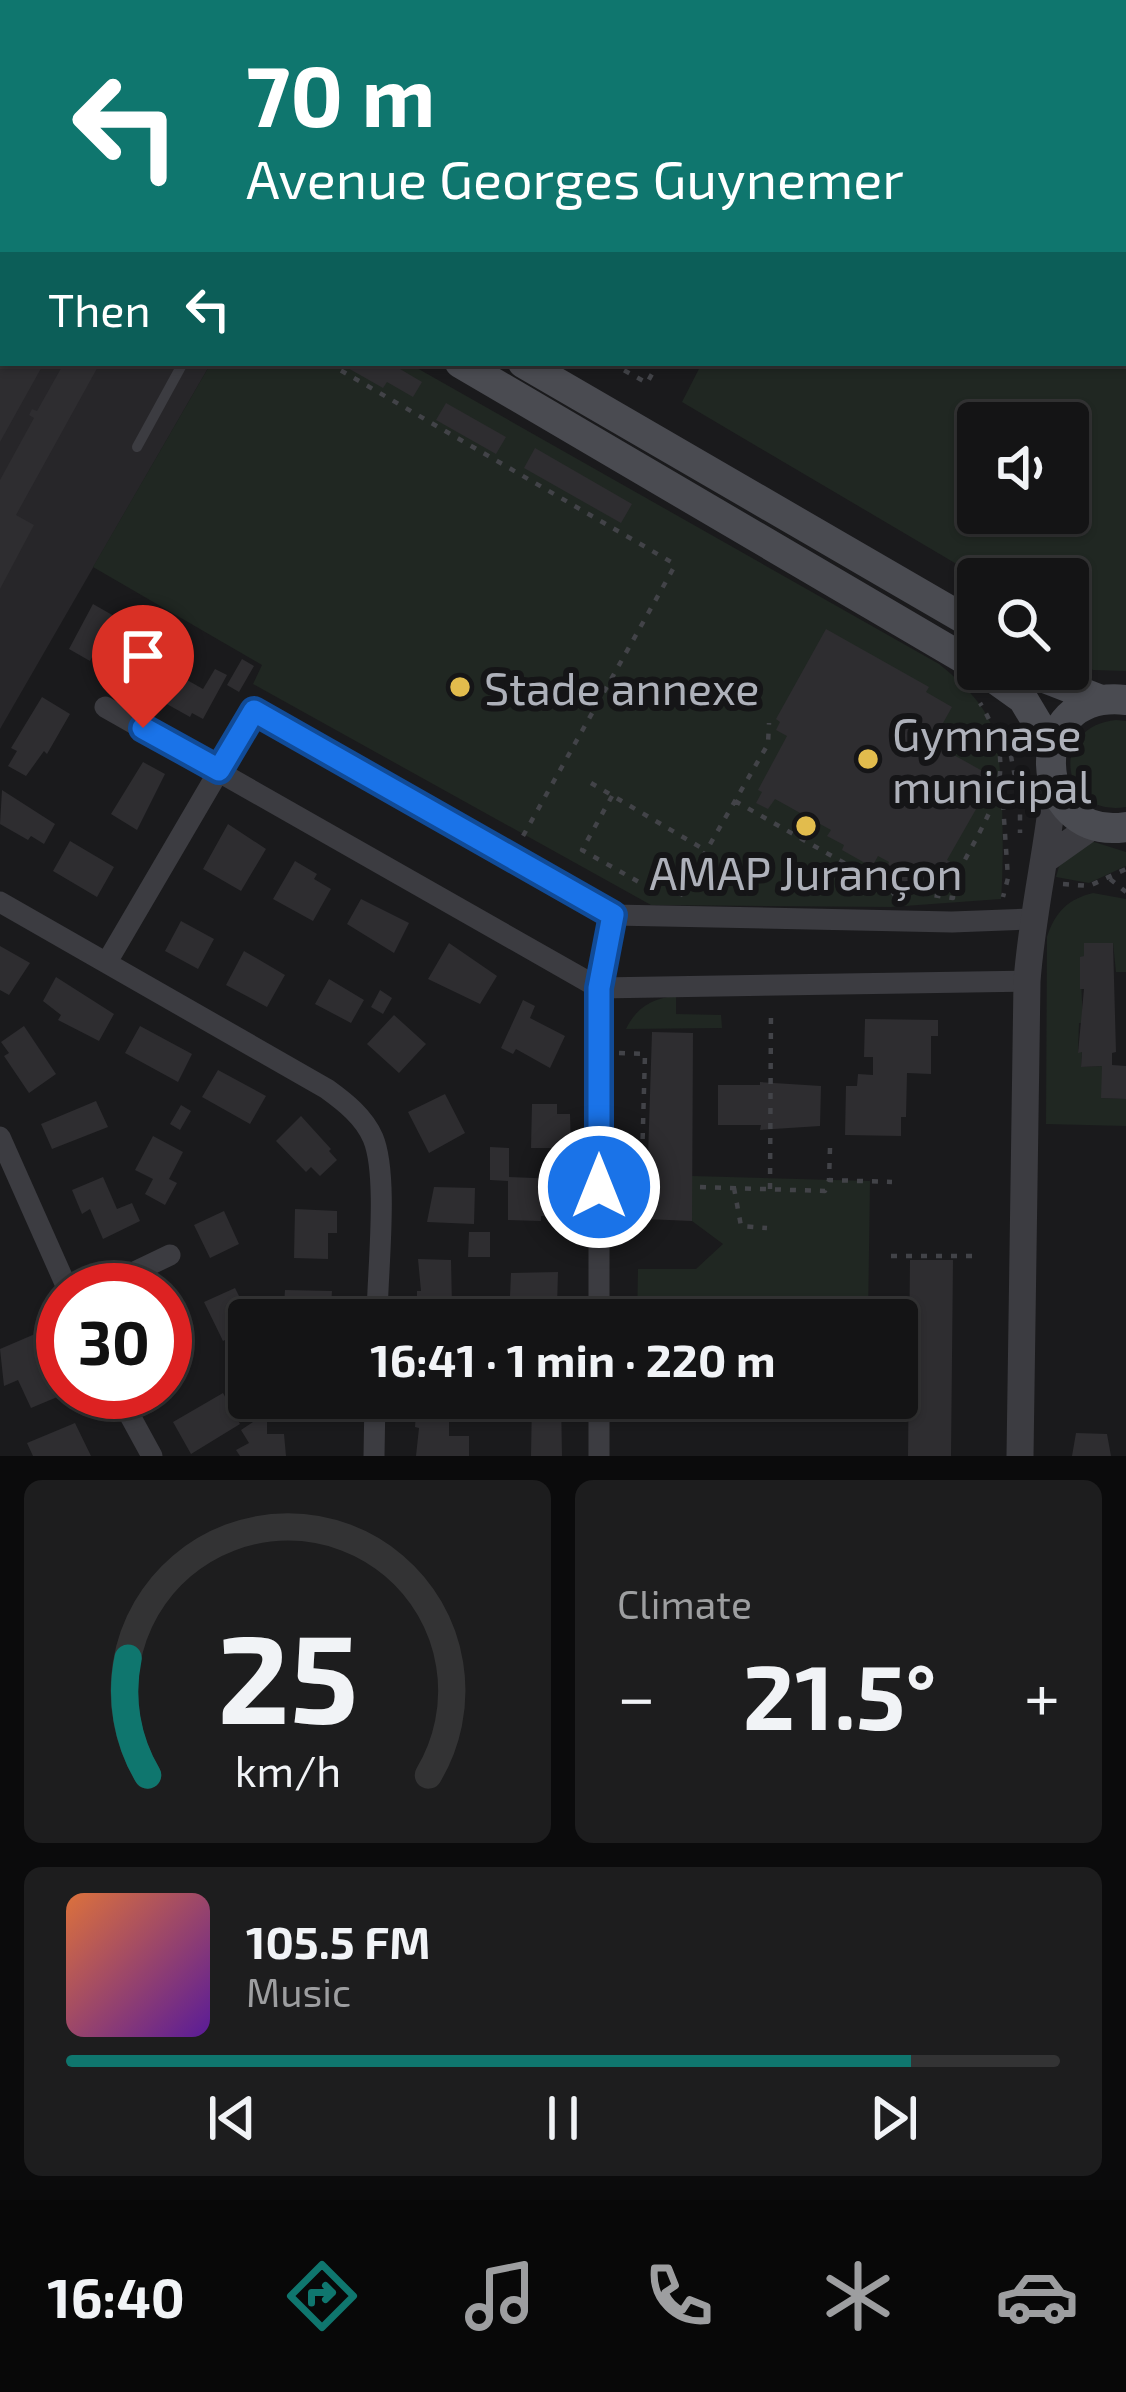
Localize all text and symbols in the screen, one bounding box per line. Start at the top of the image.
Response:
text: 70 m [246,43,436,144]
icon: left [48,48,204,204]
text: Avenue Georges Guynemer [246,145,904,210]
icon: left [175,276,241,342]
text: Then [48,282,151,336]
map controls [957,402,1089,690]
button: sound [957,402,1089,534]
button: search [957,558,1089,690]
pin [92,605,194,728]
icon: arrive [110,623,176,689]
place label: Stade annexe [484,660,759,714]
marker: Stade annexe [447,674,473,700]
place label: Gymnase municipal [892,706,1092,812]
marker: Gymnase municipal [855,746,881,772]
marker: AMAP Jurançon [793,813,819,839]
place label: AMAP Jurançon [649,845,963,902]
position arrow [536,1124,662,1250]
speed limit sign: 30 [36,1263,192,1419]
text: 16:41 · 1 min · 220 m [370,1332,776,1386]
text: Climate [617,1580,752,1627]
text: 25 [217,1599,358,1749]
text: 21.5° [743,1640,937,1748]
text: − [617,1655,656,1734]
text: + [1024,1655,1060,1734]
text: km/h [234,1743,341,1795]
text: 105.5 FM [246,1914,430,1968]
text: Music [246,1968,351,2015]
icon: previous [199,2085,265,2151]
icon: pause [530,2085,596,2151]
icon: next [861,2085,927,2151]
icon: directions [280,2254,364,2338]
icon: music [458,2254,542,2338]
icon: phone [637,2254,721,2338]
icon: climate [816,2254,900,2338]
icon: car [995,2254,1079,2338]
text: 16:40 [47,2264,185,2329]

